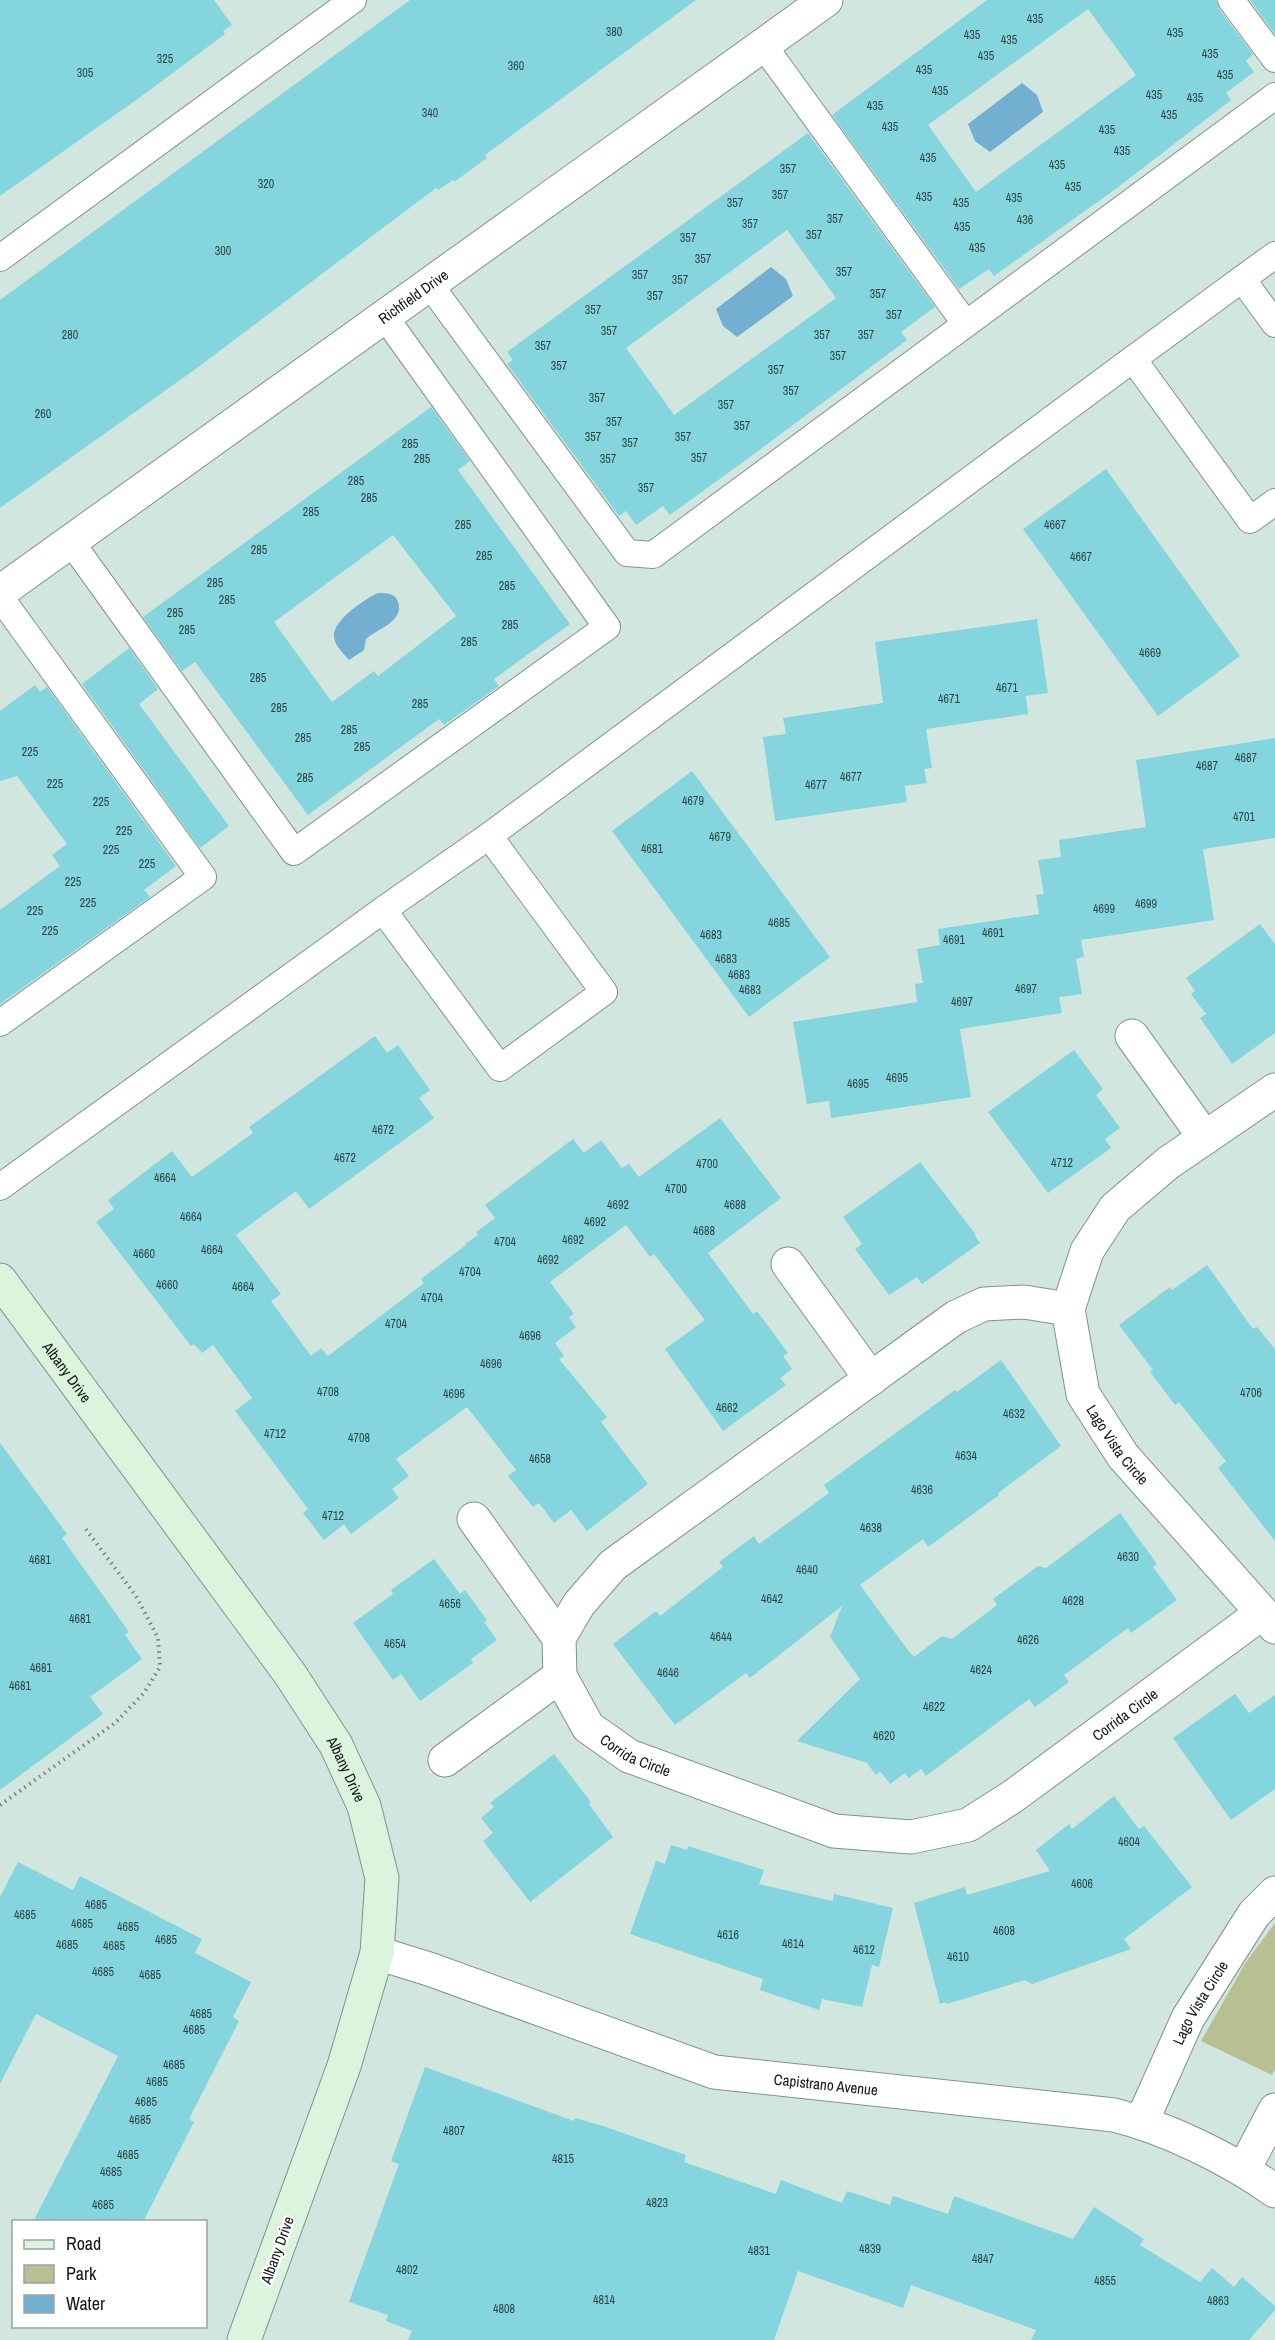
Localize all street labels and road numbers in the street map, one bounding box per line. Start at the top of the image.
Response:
street label: Richfield Drive [374,264,452,328]
street label: Albany Drive [38,1336,97,1407]
street label: Lago Vista Circle [1082,1400,1154,1489]
street label: Corrida Circle [1087,1683,1162,1745]
street label: Corrida Circle [596,1729,674,1781]
street label: Albany Drive [322,1731,371,1805]
street label: Lago Vista Circle [1167,1956,1232,2048]
street label: Capistrano Avenue [773,2068,879,2100]
street label: Albany Drive [255,2213,299,2288]

